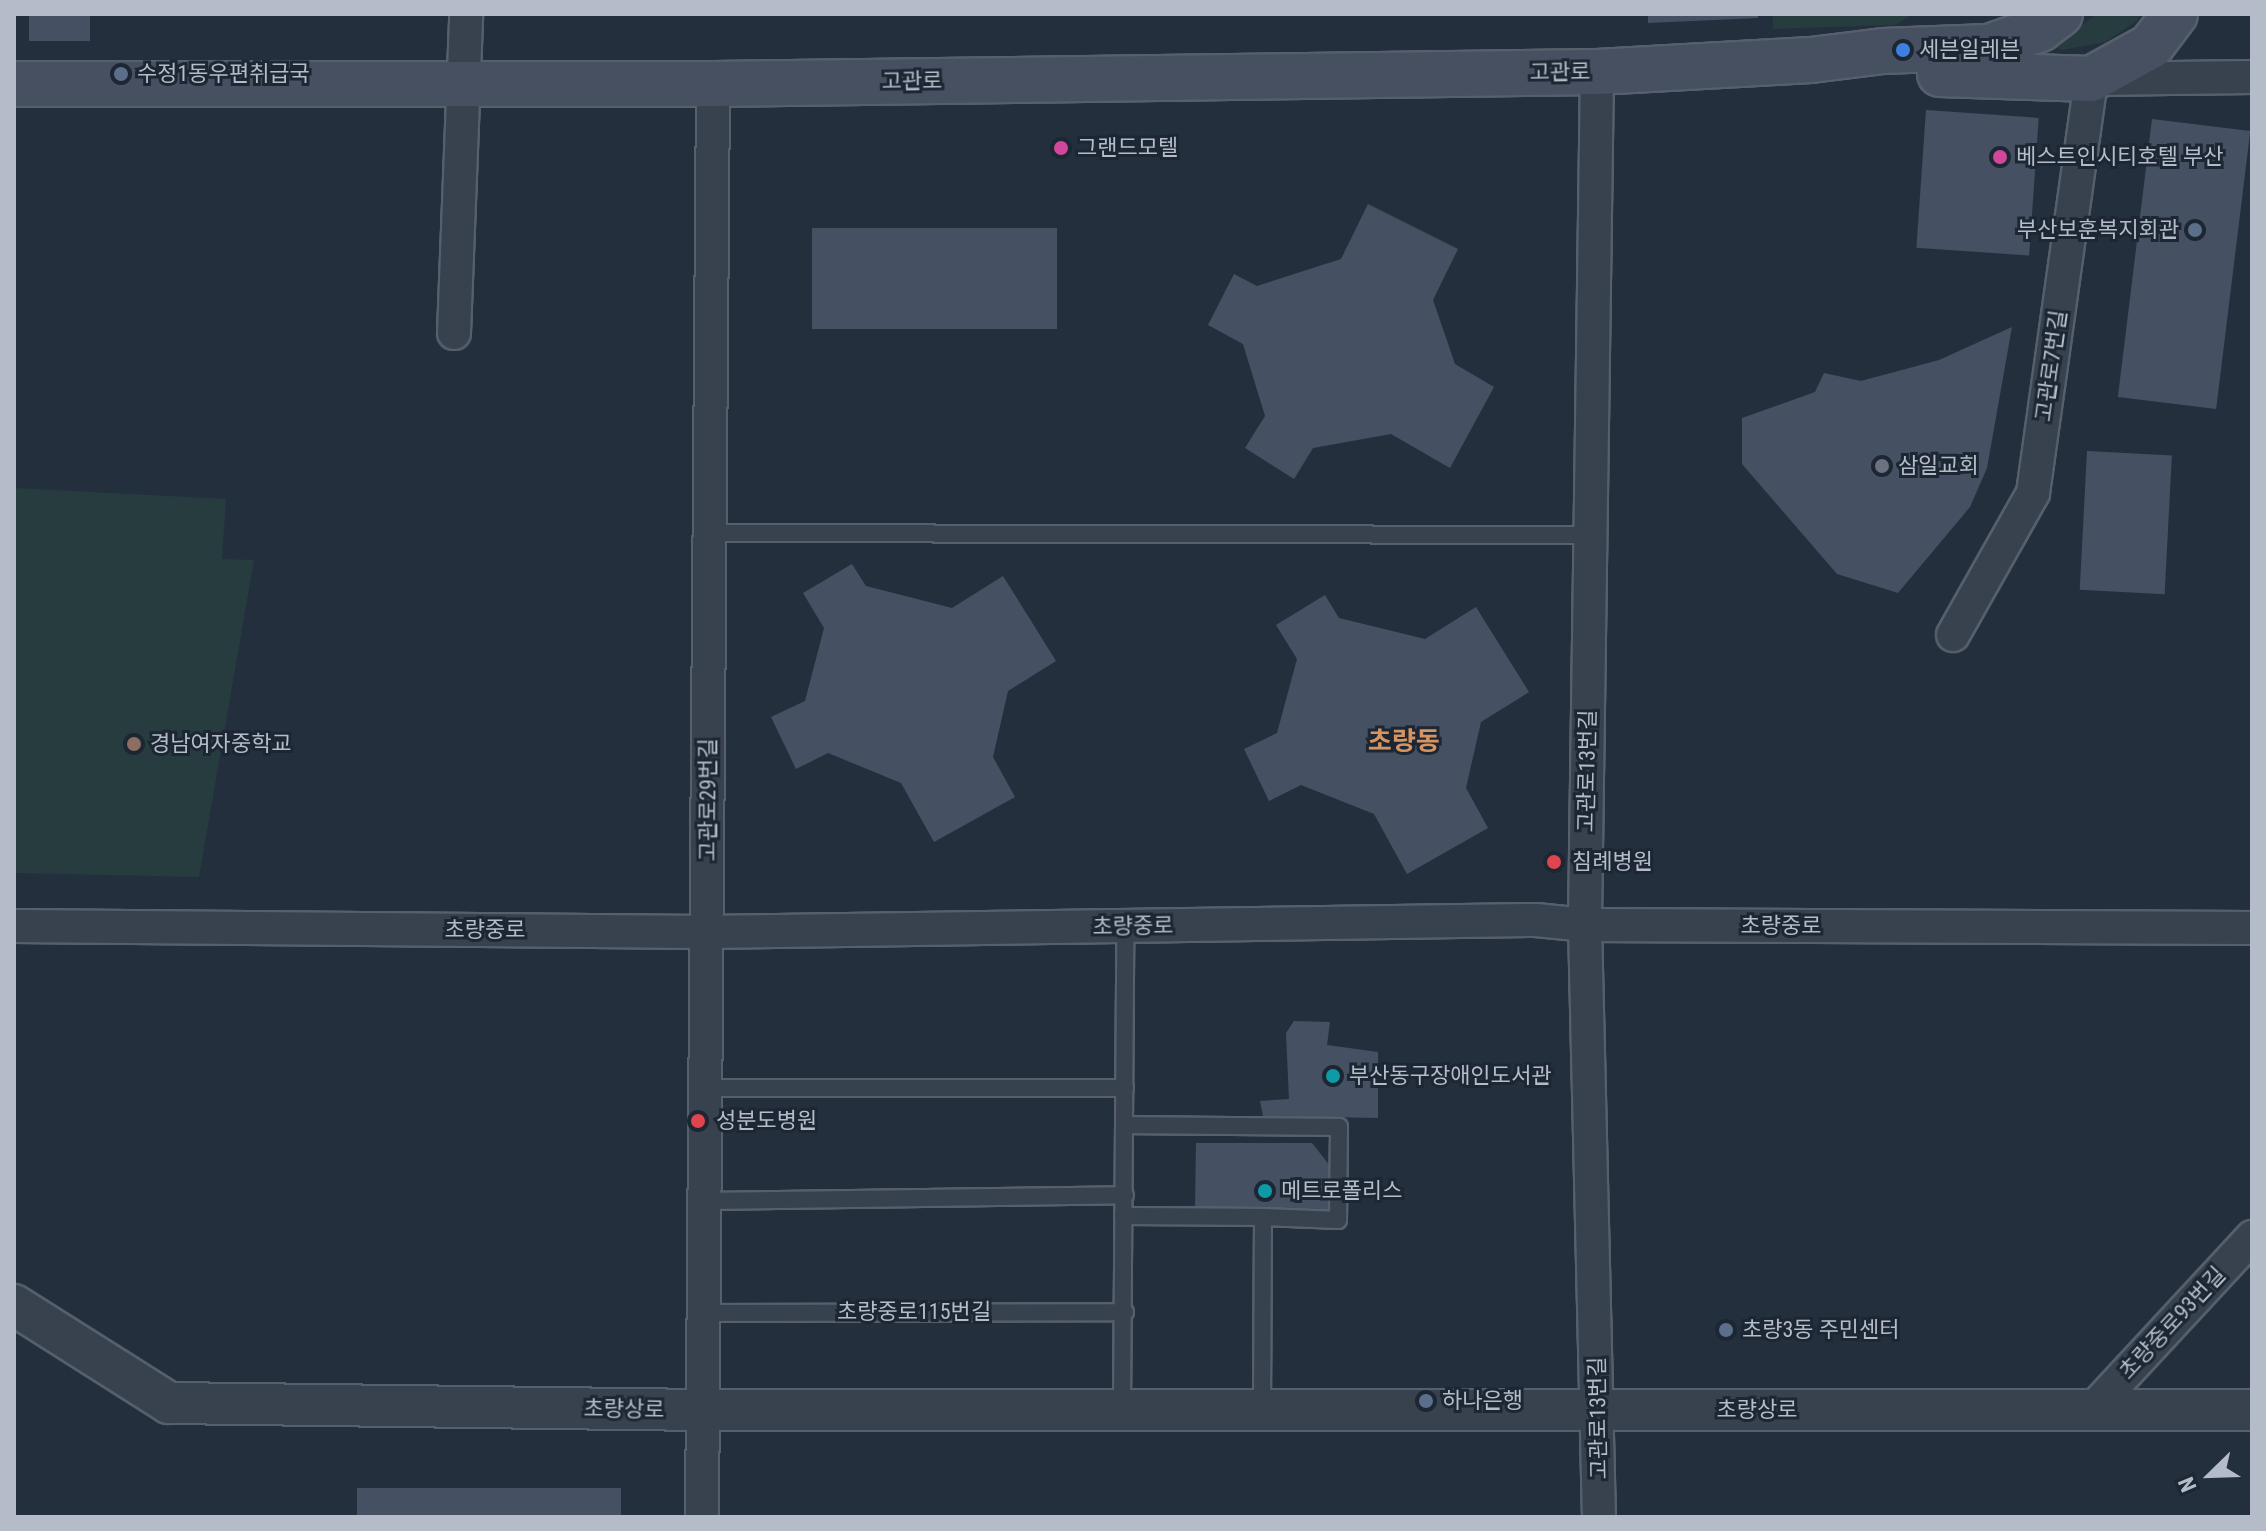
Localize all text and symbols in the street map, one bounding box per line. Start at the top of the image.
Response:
place label: 세븐일레븐 [1919,37,2020,63]
marker: 세븐일레븐 [1894,41,1912,59]
street label: 고관로 [1529,58,1591,86]
place label: 수정1동우편취급국 [137,61,310,87]
marker: 수정1동우편취급국 [112,65,130,83]
street label: 고관로 [881,67,943,95]
place label: 그랜드모텔 [1077,135,1178,161]
marker: 그랜드모텔 [1052,139,1070,157]
place label: 베스트인시티호텔 부산 [2016,144,2223,170]
marker: 베스트인시티호텔 부산 [1991,148,2009,166]
place label: 부산보훈복지회관 [2017,217,2179,243]
marker: 부산보훈복지회관 [2186,221,2204,239]
street label: 고관로7번길 [2030,309,2072,423]
place label: 삼일교회 [1898,453,1979,479]
marker: 삼일교회 [1873,457,1891,475]
street label: 고관로13번길 [1573,709,1601,833]
district label: 초량동 [1368,726,1440,758]
place label: 경남여자중학교 [150,731,292,757]
marker: 경남여자중학교 [125,735,143,753]
street label: 고관로29번길 [695,739,721,861]
place label: 침례병원 [1572,849,1653,875]
marker: 침례병원 [1543,851,1565,873]
street label: 초량중로 [1092,912,1174,940]
street label: 초량중로 [1741,913,1821,939]
street label: 초량중로 [445,917,525,943]
place label: 부산동구장애인도서관 [1349,1063,1551,1089]
marker: 부산동구장애인도서관 [1324,1067,1342,1085]
place label: 성분도병원 [716,1108,817,1134]
marker: 성분도병원 [687,1110,709,1132]
place label: 메트로폴리스 [1281,1178,1402,1204]
marker: 메트로폴리스 [1256,1182,1274,1200]
street label: 초량중로93번길 [2114,1262,2230,1384]
street label: 초량중로115번길 [837,1299,991,1325]
place label: 초량3동 주민센터 [1742,1317,1900,1343]
marker: 초량3동 주민센터 [1717,1321,1735,1339]
street label: 고관로13번길 [1584,1356,1612,1480]
place label: 하나은행 [1442,1388,1523,1414]
marker: 하나은행 [1417,1392,1435,1410]
street label: 초량상로 [583,1395,665,1423]
street label: 초량상로 [1717,1397,1797,1423]
north arrow [2170,1435,2250,1515]
text: N [2173,1473,2202,1496]

